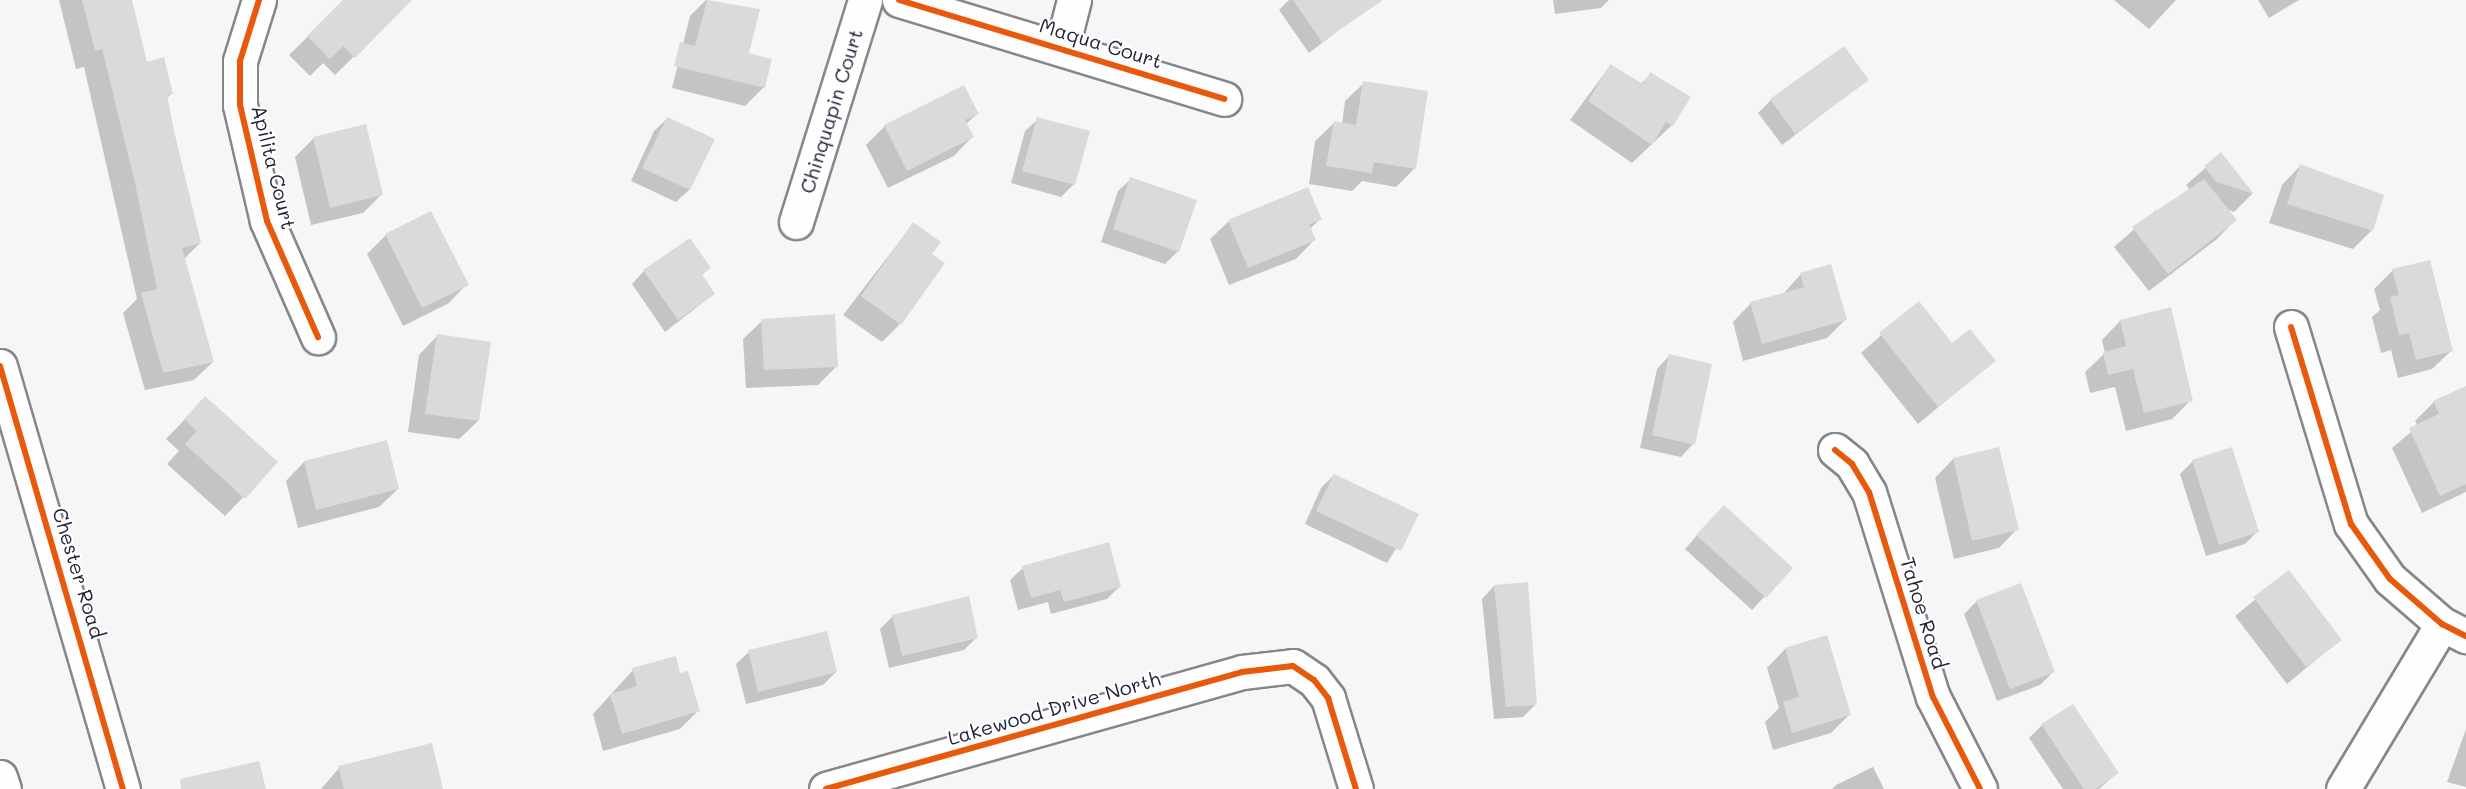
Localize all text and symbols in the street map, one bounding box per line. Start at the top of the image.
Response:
street label: Maqua Court [1037,13,1165,73]
street label: Chinquapin Court [795,26,867,196]
street label: Apilita Court [247,102,301,232]
street label: Chester Road [48,505,110,641]
street label: Tahoe Road [1896,554,1952,672]
street label: Lakewood Drive North [945,666,1163,750]

